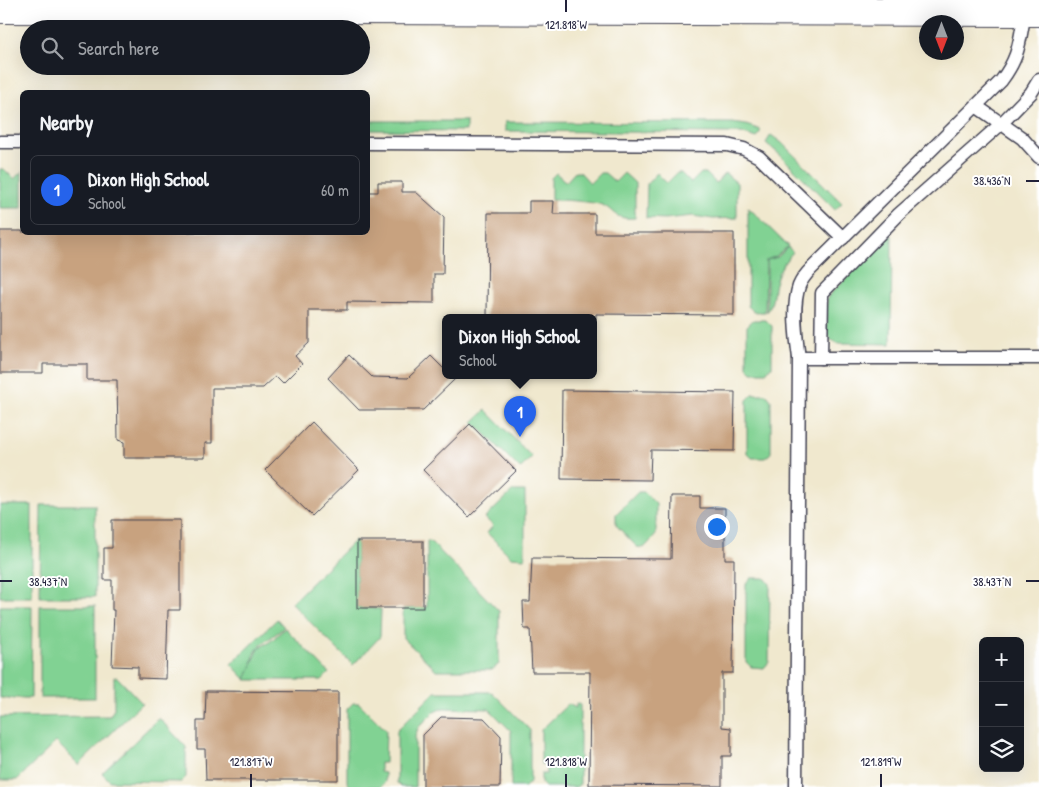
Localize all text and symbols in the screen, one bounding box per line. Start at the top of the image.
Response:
north arrow [919,15,964,60]
text: 121.818°W [545,16,588,33]
search box [20,20,370,75]
icon: search [38,34,66,62]
text: Search here [78,35,159,61]
text: Nearby [40,108,93,137]
text: Dixon High School [88,166,209,192]
text: 38.436°N [974,172,1010,189]
text: 1 [54,179,60,201]
text: 60 m [321,179,349,201]
text: School [88,192,125,214]
popup [442,314,597,379]
text: Dixon High School [459,323,580,349]
text: School [459,349,497,371]
pin: 1 [504,396,536,437]
your location [704,514,730,540]
text: 38.437°N [29,573,67,590]
text: 38.437°N [973,573,1011,590]
map controls [979,637,1024,772]
button: + [979,637,1024,682]
button: − [979,682,1024,727]
button: layers [979,727,1024,772]
text: 121.817°W [230,753,273,770]
text: 121.818°W [545,753,588,770]
text: 121.819°W [860,753,902,770]

